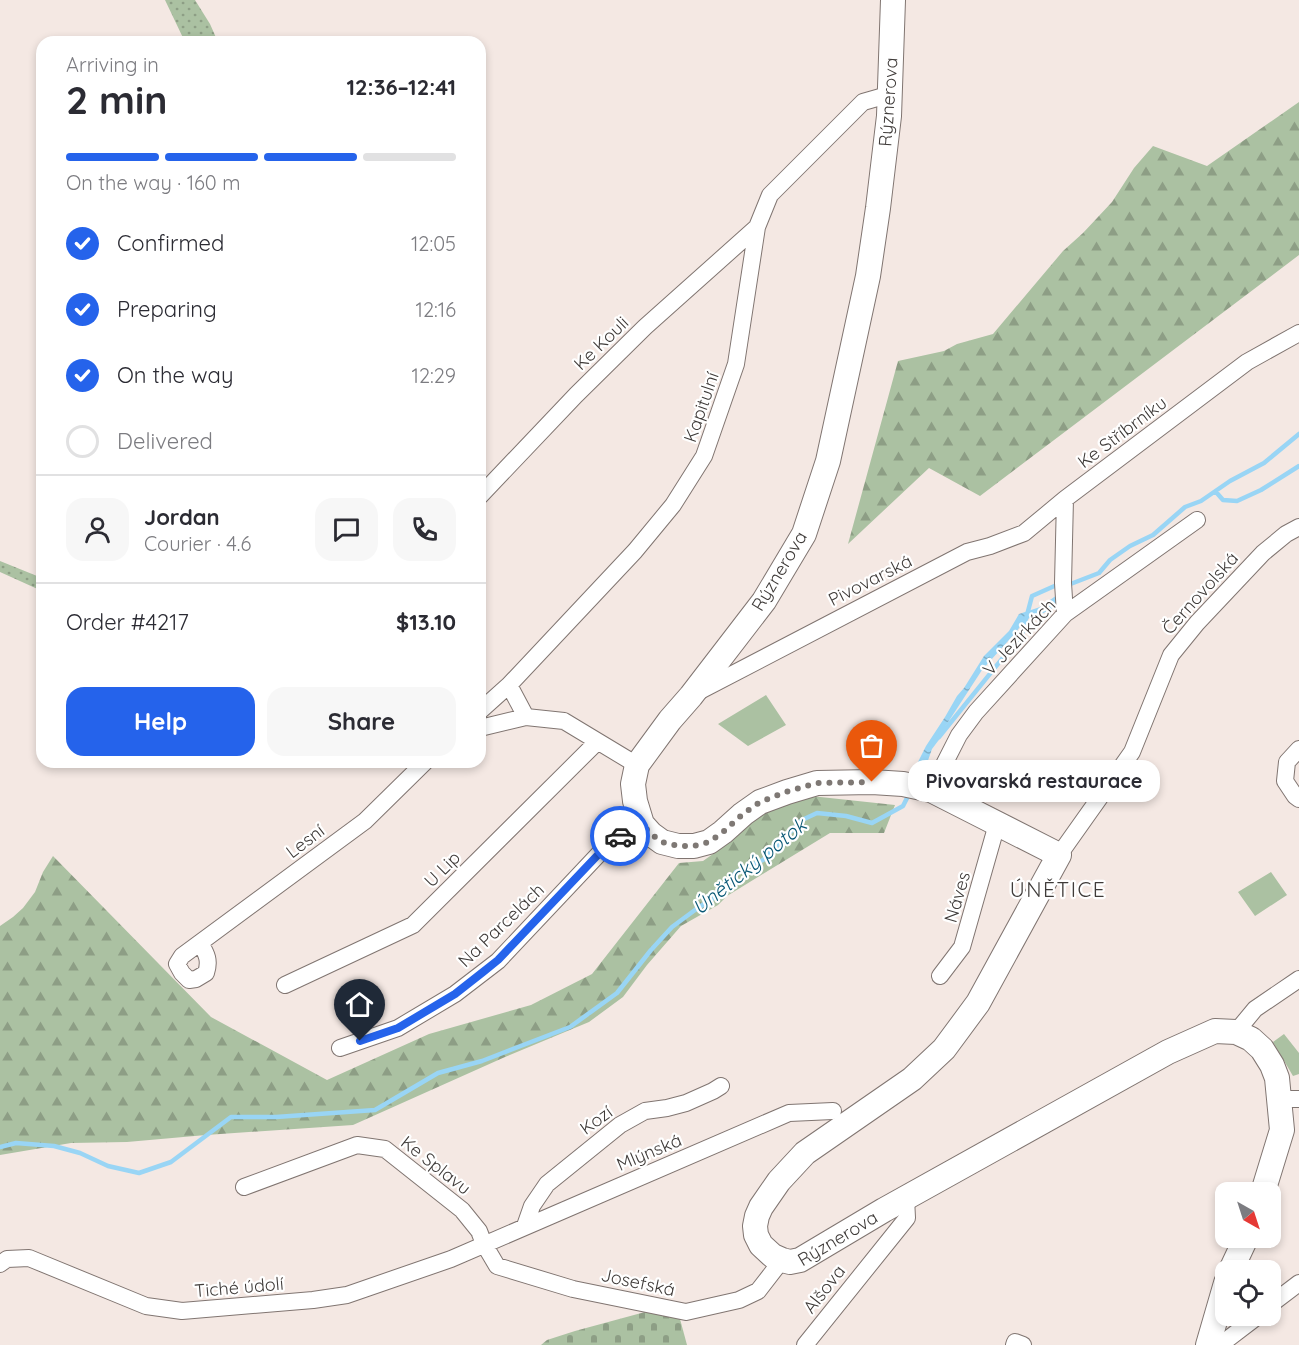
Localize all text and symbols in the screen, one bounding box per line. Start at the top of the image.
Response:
text: Arriving in [66,52,159,77]
street label: Rýznerova [873,57,903,147]
text: 12:36–12:41 [347,73,456,101]
text: 2 min [66,75,168,124]
text: On the way · 160 m [66,170,240,195]
icon: check [66,227,99,260]
text: Confirmed [117,229,224,257]
text: 12:05 [411,231,456,256]
icon: check [66,293,99,326]
text: Preparing [117,295,217,323]
text: 12:16 [416,297,456,322]
street label: Ke Kouli [569,311,633,375]
icon: check [66,359,99,392]
text: On the way [117,361,233,389]
text: 12:29 [412,363,456,388]
street label: Kapitulní [678,369,724,445]
street label: Ke Stříbrníku [1073,391,1171,473]
text: Delivered [117,427,213,455]
button: person [66,498,129,561]
button: chat [315,498,378,561]
button: phone [393,498,456,561]
text: Jordan [144,503,220,531]
street label: Rýznerova [746,527,812,615]
text: Courier · 4.6 [144,531,251,556]
street label: Černovolská [1157,547,1243,639]
street label: Pivovarská [824,549,916,611]
street label: V Jezírkách [978,594,1060,680]
text: Order #4217 [66,608,189,636]
text: $13.10 [396,608,456,636]
button: Help [66,687,255,756]
button: Share [267,687,456,756]
pin [846,720,897,782]
icon: bag [855,729,888,762]
callout: Pivovarská restaurace [908,761,1160,803]
text: Pivovarská restaurace [926,768,1143,793]
courier [590,806,650,866]
water label: Únětický potok [687,811,813,920]
street label: Lesní [281,819,329,863]
icon: car [604,820,637,853]
street label: U Lip [419,846,465,892]
street label: Náves [939,869,975,925]
district label: ÚNĚTICE [1010,876,1106,902]
street label: Na Parcelách [453,878,549,972]
pin [334,979,385,1041]
icon: home [343,988,376,1021]
street label: Kozí [575,1100,617,1140]
street label: Mlýnská [613,1128,685,1176]
street label: Ke Splavu [396,1131,476,1199]
north arrow [1215,1182,1281,1248]
map controls [1215,1182,1281,1326]
street label: Rýznerova [793,1205,882,1271]
street label: Alšova [798,1260,850,1318]
button: locate [1215,1260,1281,1326]
street label: Josefská [599,1263,677,1301]
street label: Tiché údolí [193,1272,285,1302]

